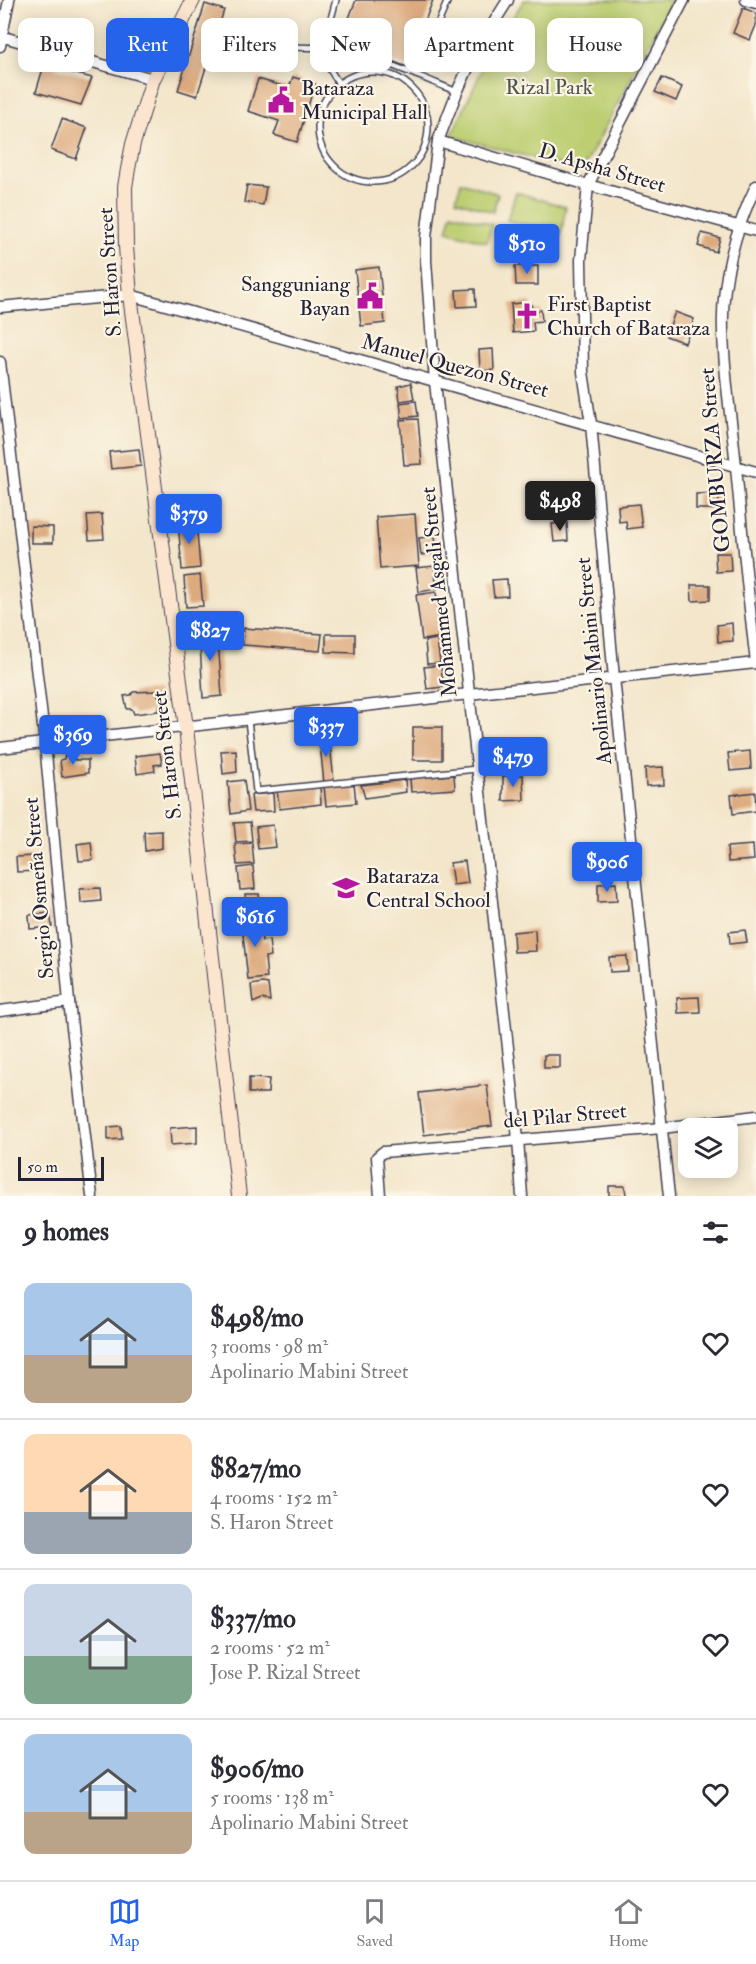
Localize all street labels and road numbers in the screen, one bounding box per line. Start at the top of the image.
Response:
street label: D. Apsha Street [535,137,669,199]
street label: S. Haron Street [92,206,128,338]
street label: Manuel Quezon Street [359,328,552,404]
street label: GOMBURZA Street [693,366,737,553]
street label: Mohammed Asgali Street [415,485,463,698]
street label: Apolinario Mabini Street [570,556,618,767]
street label: S. Haron Street [146,689,188,821]
street label: Sergio Osmeña Street [18,796,60,980]
street label: del Pilar Street [502,1097,628,1135]

